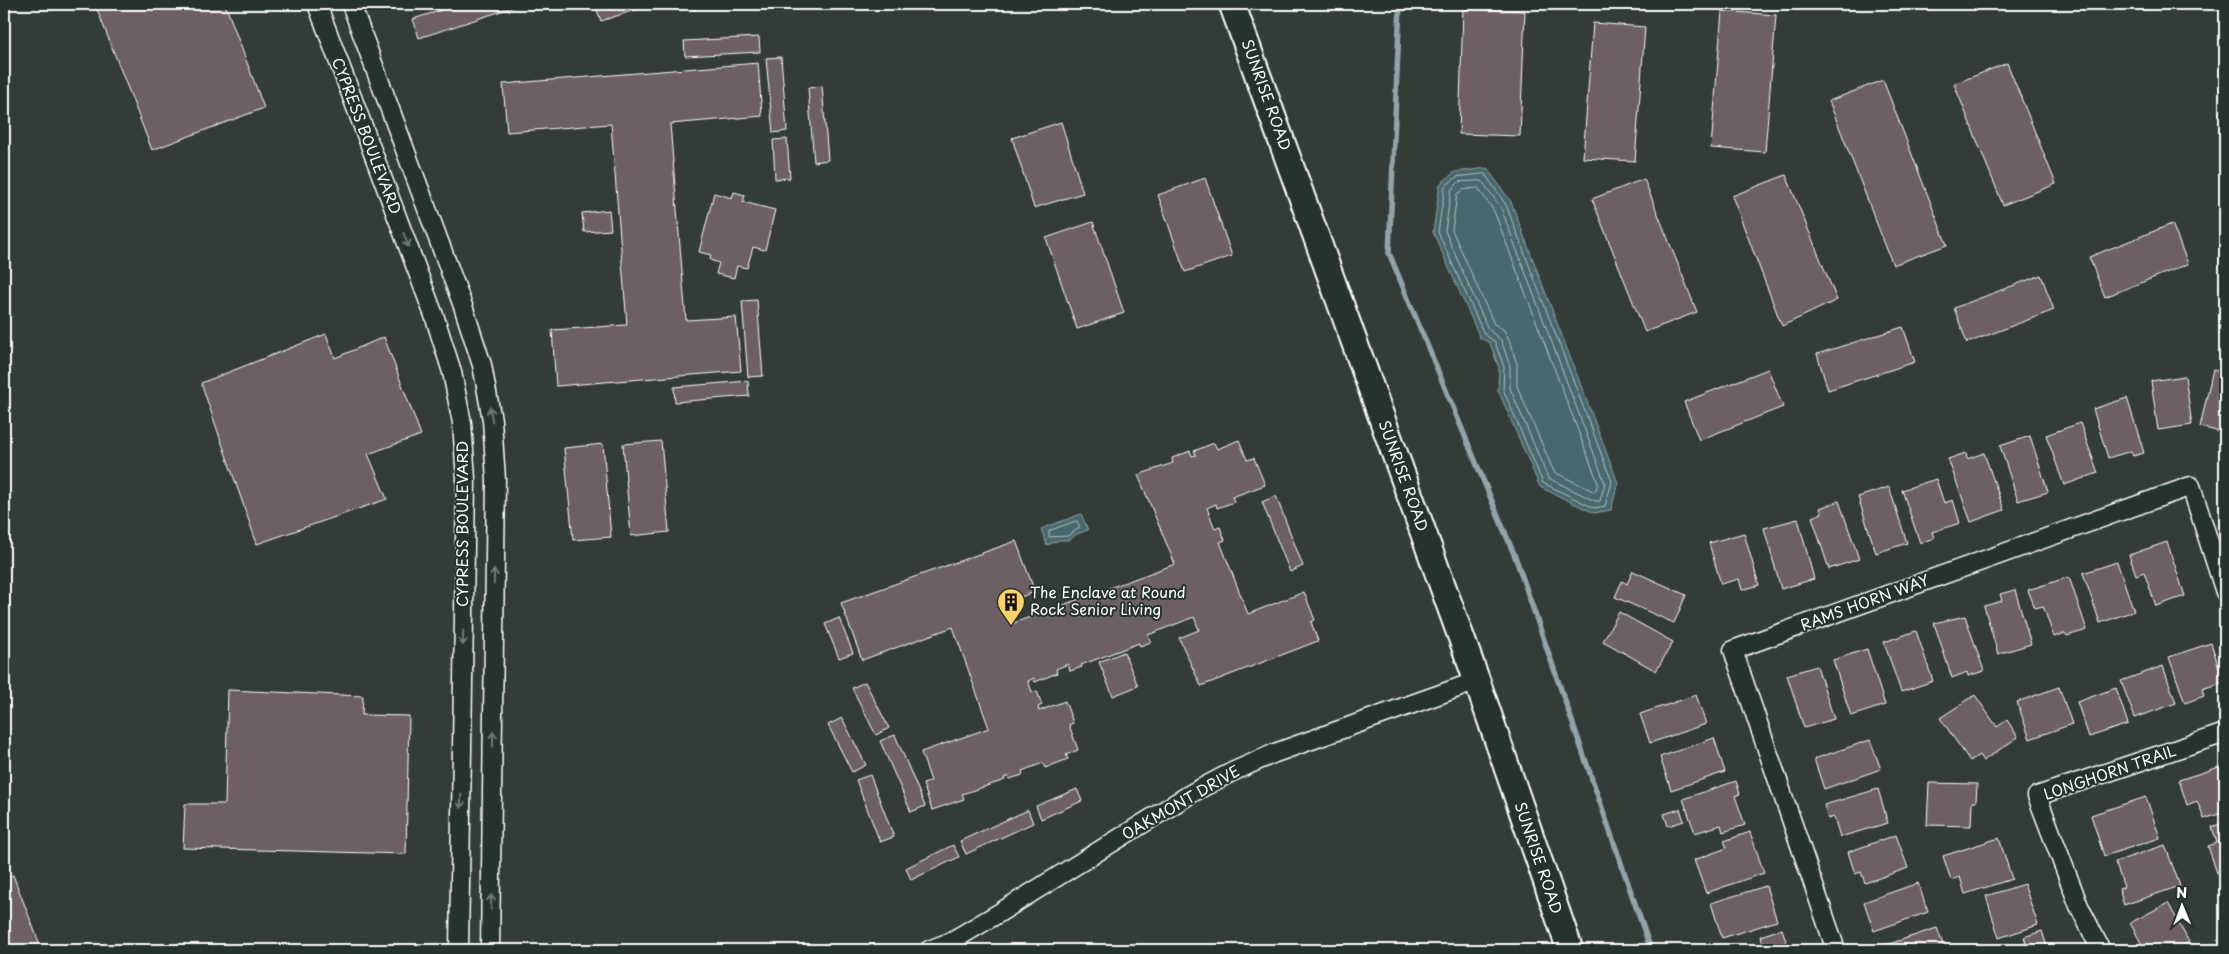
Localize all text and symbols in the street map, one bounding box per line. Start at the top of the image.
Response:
street label: SUNRISE ROAD [1237,36,1298,153]
street label: CYPRESS BOULEVARD [327,54,408,217]
one-way arrow [402,231,411,247]
one-way arrow [485,407,495,423]
street label: SUNRISE ROAD [1374,417,1435,534]
street label: CYPRESS BOULEVARD [450,441,473,607]
street label: RAMS HORN WAY [1797,568,1932,636]
one-way arrow [489,569,499,585]
place label: The Enclave at Round Rock Senior Living [1030,580,1186,620]
building icon: The Enclave at Round Rock Senior Living [996,587,1026,626]
one-way arrow [458,630,468,646]
one-way arrow [488,731,497,747]
street label: LONGHORN TRAIL [2040,738,2179,805]
street label: OAKMONT DRIVE [1117,759,1243,845]
one-way arrow [456,792,466,808]
street label: SUNRISE ROAD [1509,798,1569,917]
north arrow [2156,882,2206,932]
text: N [2176,882,2187,903]
one-way arrow [486,894,496,910]

